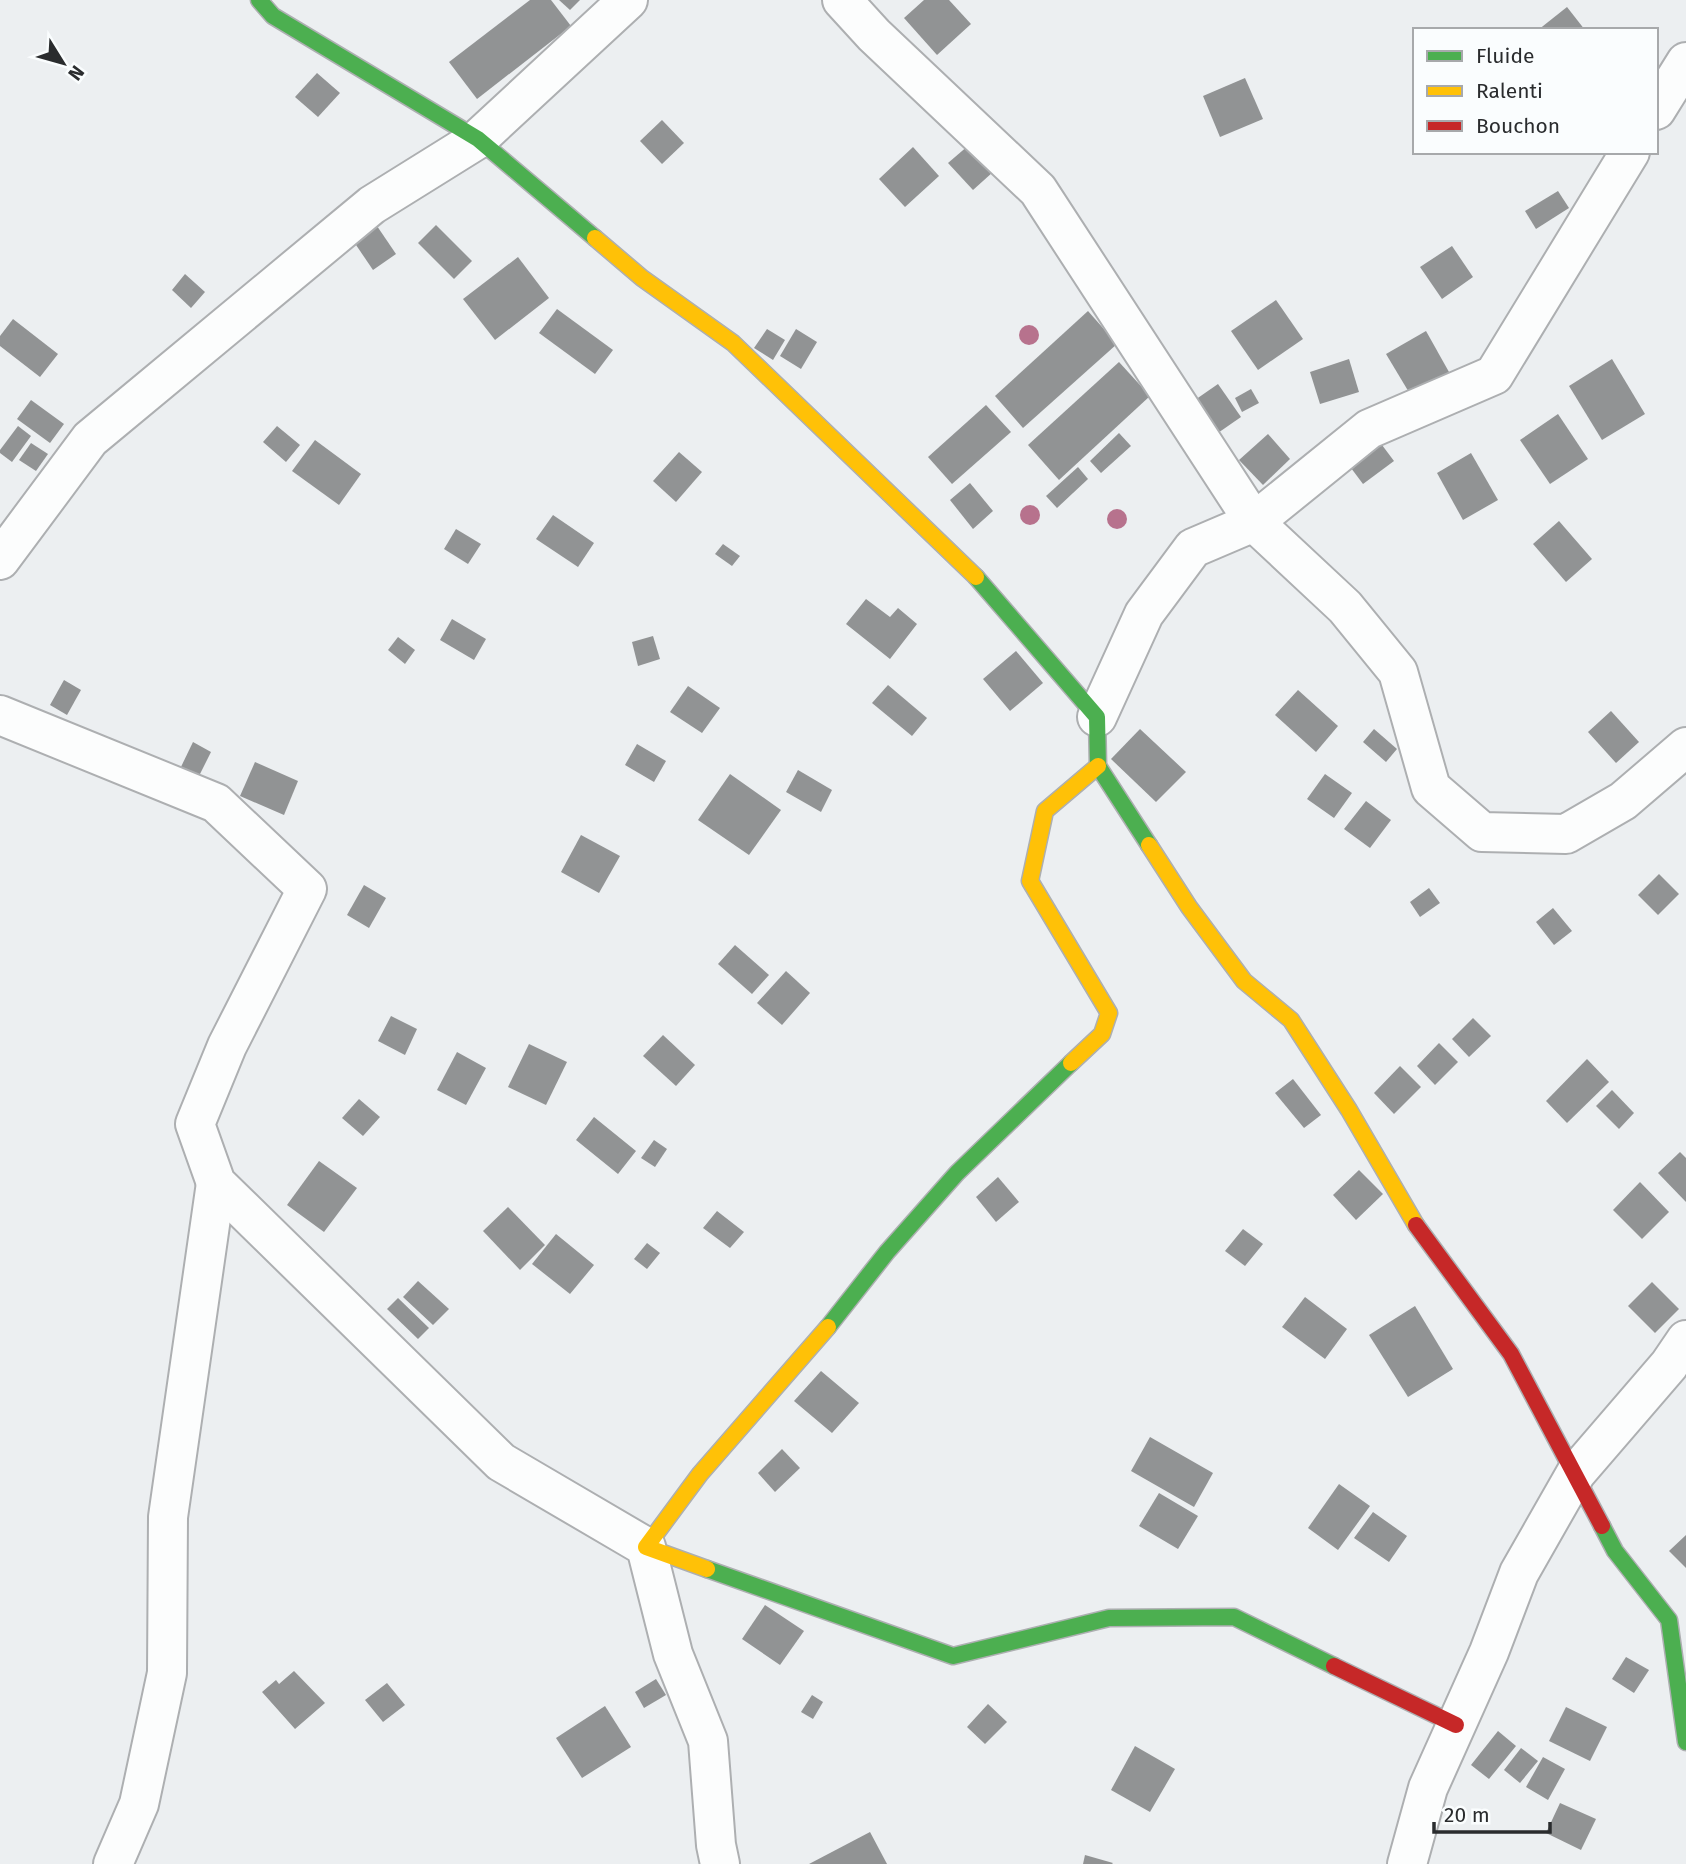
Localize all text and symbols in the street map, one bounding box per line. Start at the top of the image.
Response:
north arrow [28,28,98,98]
legend [1413,28,1658,154]
text: Fluide [1476,43,1534,69]
text: N [63,61,89,85]
text: Ralenti [1476,78,1543,104]
text: Bouchon [1476,113,1560,139]
scale bar [1434,1790,1550,1834]
text: 20 m [1444,1802,1490,1828]

